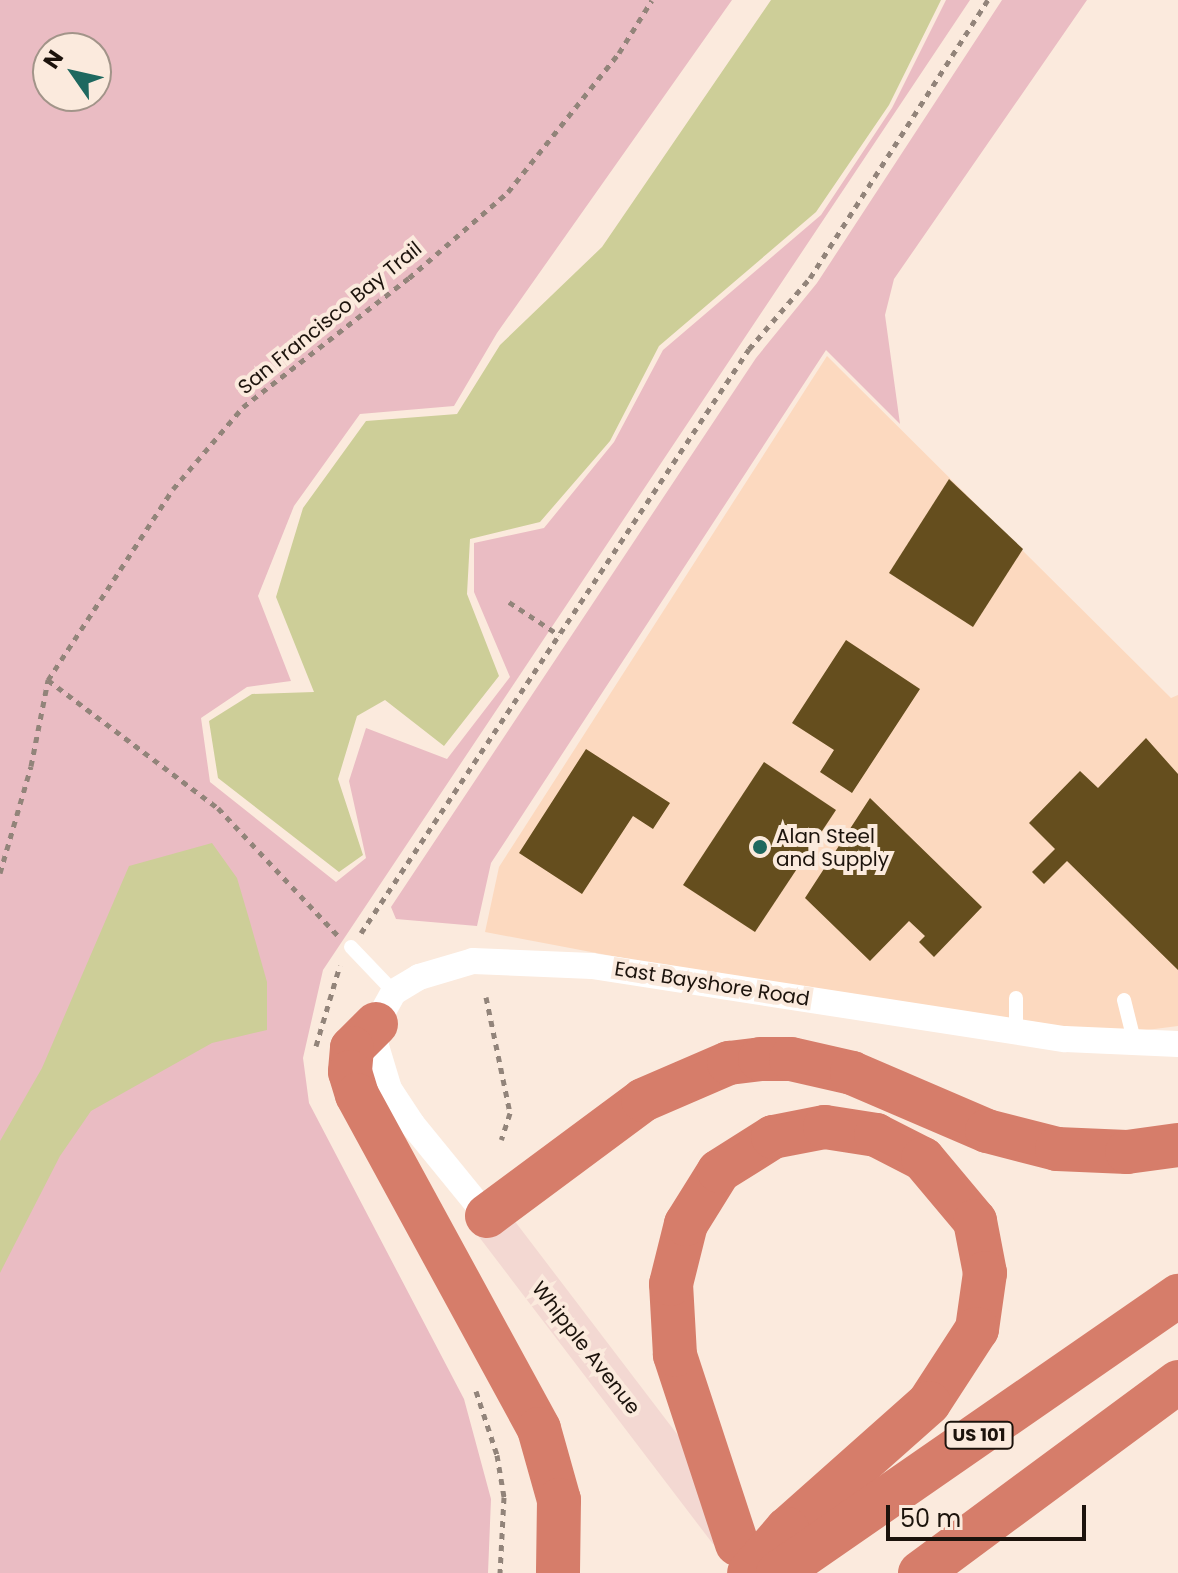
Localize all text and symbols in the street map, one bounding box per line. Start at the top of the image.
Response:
north arrow [32,32,112,112]
text: N [36,44,71,75]
street label: San Francisco Bay Trail [233,237,427,399]
place label: Alan Steel and Supply [776,824,889,871]
marker: Alan Steel and Supply [751,838,769,856]
street label: East Bayshore Road [613,957,811,1011]
street label: Whipple Avenue [527,1277,645,1419]
road number: US 101 [943,1421,1015,1449]
scale bar [890,1489,1090,1539]
text: 50 m [900,1502,961,1535]

